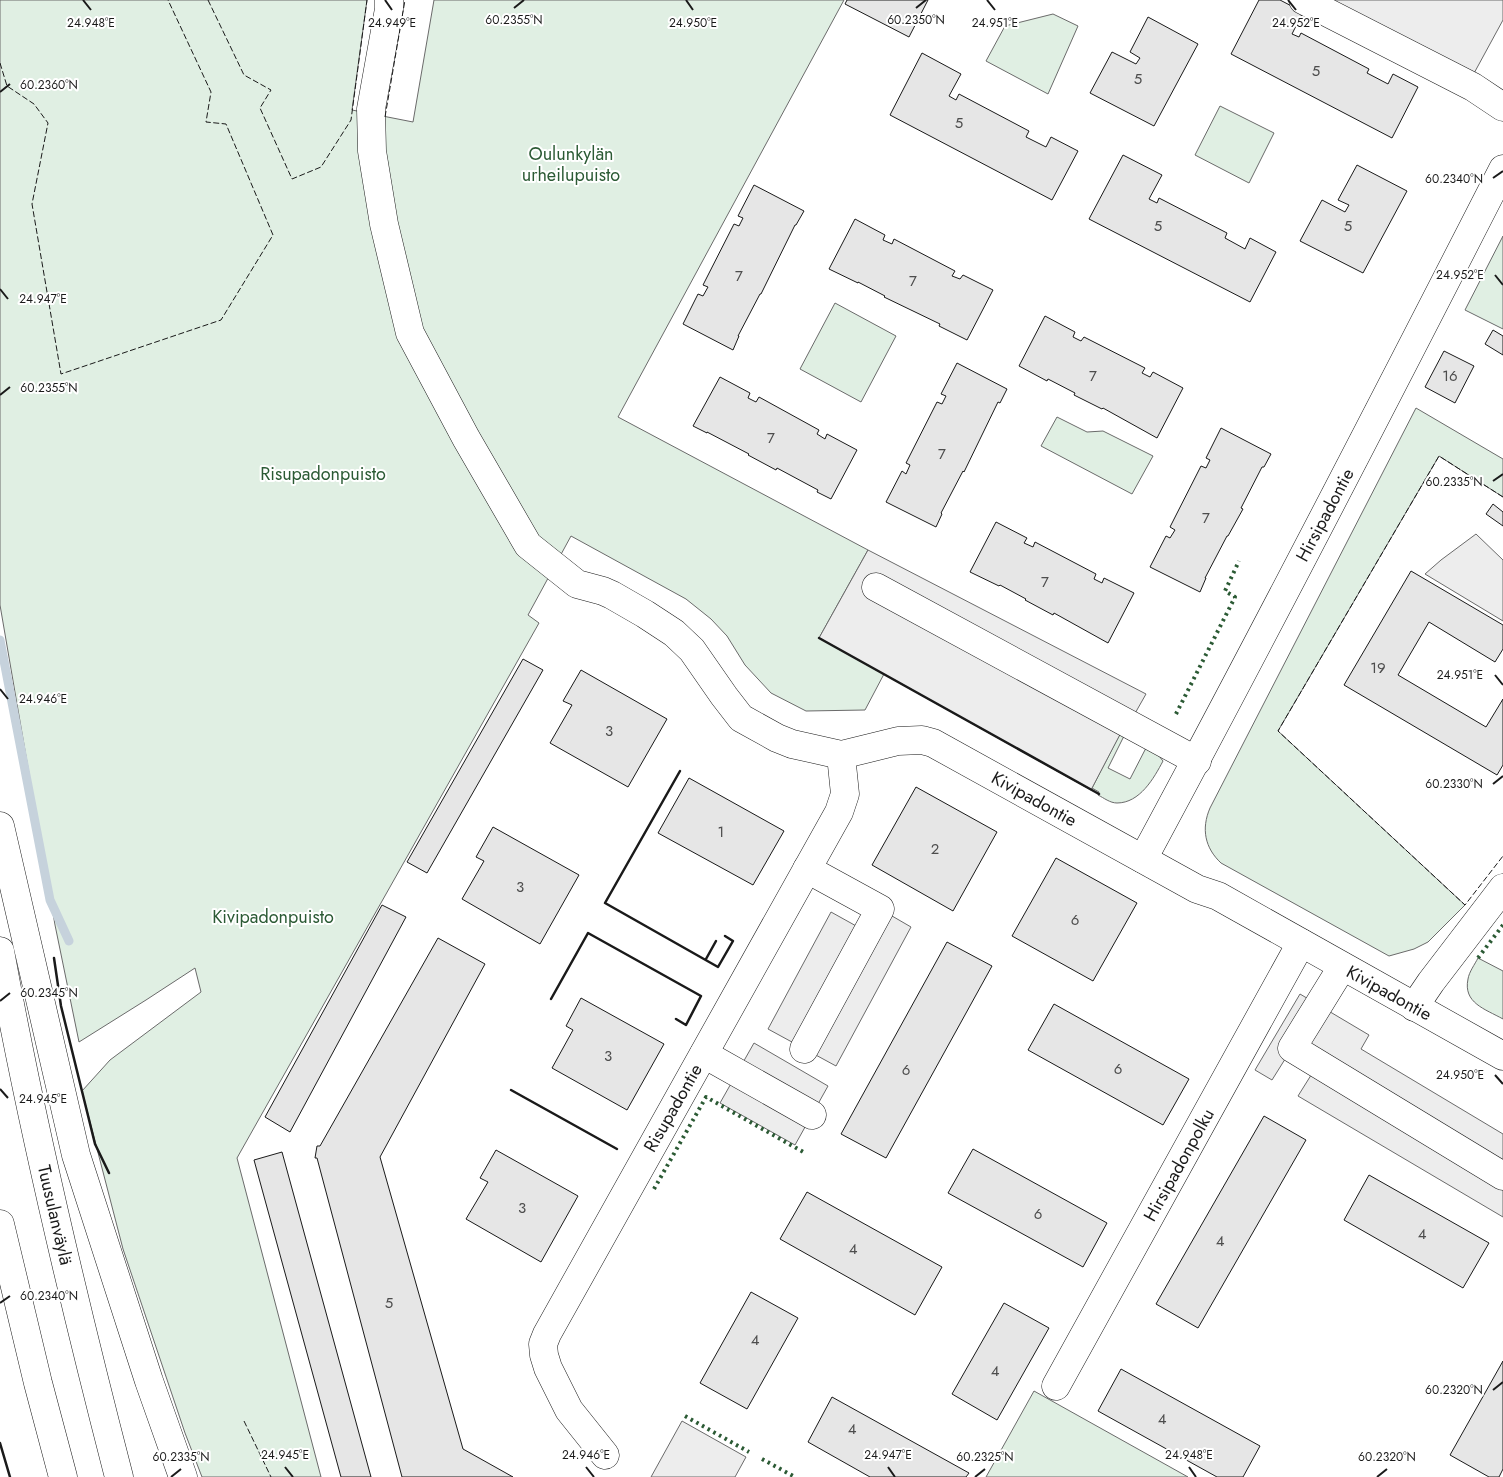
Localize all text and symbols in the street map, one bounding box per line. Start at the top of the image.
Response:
text: 60.2355°N [485,11,543,29]
text: 60.2350°N [887,11,945,29]
text: 24.948°E [67,14,115,32]
text: 24.949°E [368,14,416,32]
text: 24.950°E [669,14,717,32]
text: 24.951°E [972,14,1018,32]
text: 24.952°E [1272,14,1320,32]
house number: 5 [1312,60,1320,82]
house number: 5 [1134,68,1142,90]
text: 60.2360°N [20,76,78,94]
house number: 5 [955,112,963,134]
park label: Oulunkylän urheilupuisto [522,141,620,188]
text: 60.2340°N [1425,170,1483,188]
house number: 5 [1154,215,1162,237]
house number: 5 [1344,215,1352,237]
house number: 7 [735,265,743,287]
text: 24.952°E [1436,266,1484,284]
house number: 7 [909,270,917,292]
text: 24.947°E [19,290,67,308]
house number: 7 [1089,365,1097,387]
house number: 16 [1442,365,1458,387]
text: 60.2355°N [20,379,78,397]
house number: 7 [767,427,775,449]
house number: 7 [938,443,946,465]
park label: Risupadonpuisto [260,461,386,487]
street label: Hirsipadontie [1289,464,1361,566]
text: 60.2335°N [1425,473,1483,491]
house number: 7 [1202,507,1210,529]
house number: 7 [1041,571,1049,593]
house number: 19 [1370,657,1386,679]
text: 24.951°E [1437,666,1483,684]
text: 24.946°E [19,690,67,708]
house number: 3 [605,720,613,742]
street label: Kivipadontie [987,765,1081,833]
text: 60.2330°N [1425,775,1483,793]
house number: 1 [718,821,724,843]
house number: 2 [931,838,939,860]
house number: 3 [516,876,524,898]
park label: Kivipadonpuisto [212,904,334,930]
house number: 6 [1071,909,1079,931]
street label: Kivipadontie [1342,959,1436,1027]
text: 60.2345°N [20,984,78,1002]
house number: 3 [604,1045,612,1067]
house number: 6 [1114,1058,1122,1080]
street label: Risupadontie [637,1059,709,1157]
house number: 6 [902,1059,910,1081]
text: 24.950°E [1436,1066,1484,1084]
text: 24.945°E [19,1090,67,1108]
street label: Hirsipadonpolku [1137,1104,1221,1226]
street label: Tuusulanväylä [31,1162,79,1268]
house number: 3 [518,1197,526,1219]
house number: 6 [1034,1203,1042,1225]
house number: 4 [1418,1223,1427,1245]
house number: 4 [1216,1230,1225,1252]
house number: 4 [849,1238,858,1260]
text: 60.2340°N [20,1287,78,1305]
house number: 5 [385,1292,393,1314]
house number: 4 [751,1329,760,1351]
house number: 4 [991,1360,1000,1382]
text: 60.2320°N [1425,1381,1483,1399]
house number: 4 [1158,1408,1167,1430]
house number: 4 [848,1418,857,1440]
text: 24.945°E [261,1446,309,1464]
text: 24.946°E [562,1446,610,1464]
text: 24.947°E [864,1446,912,1464]
text: 24.948°E [1165,1446,1213,1464]
text: 60.2335°N [152,1448,210,1466]
text: 60.2325°N [956,1448,1014,1466]
text: 60.2320°N [1358,1448,1416,1466]

